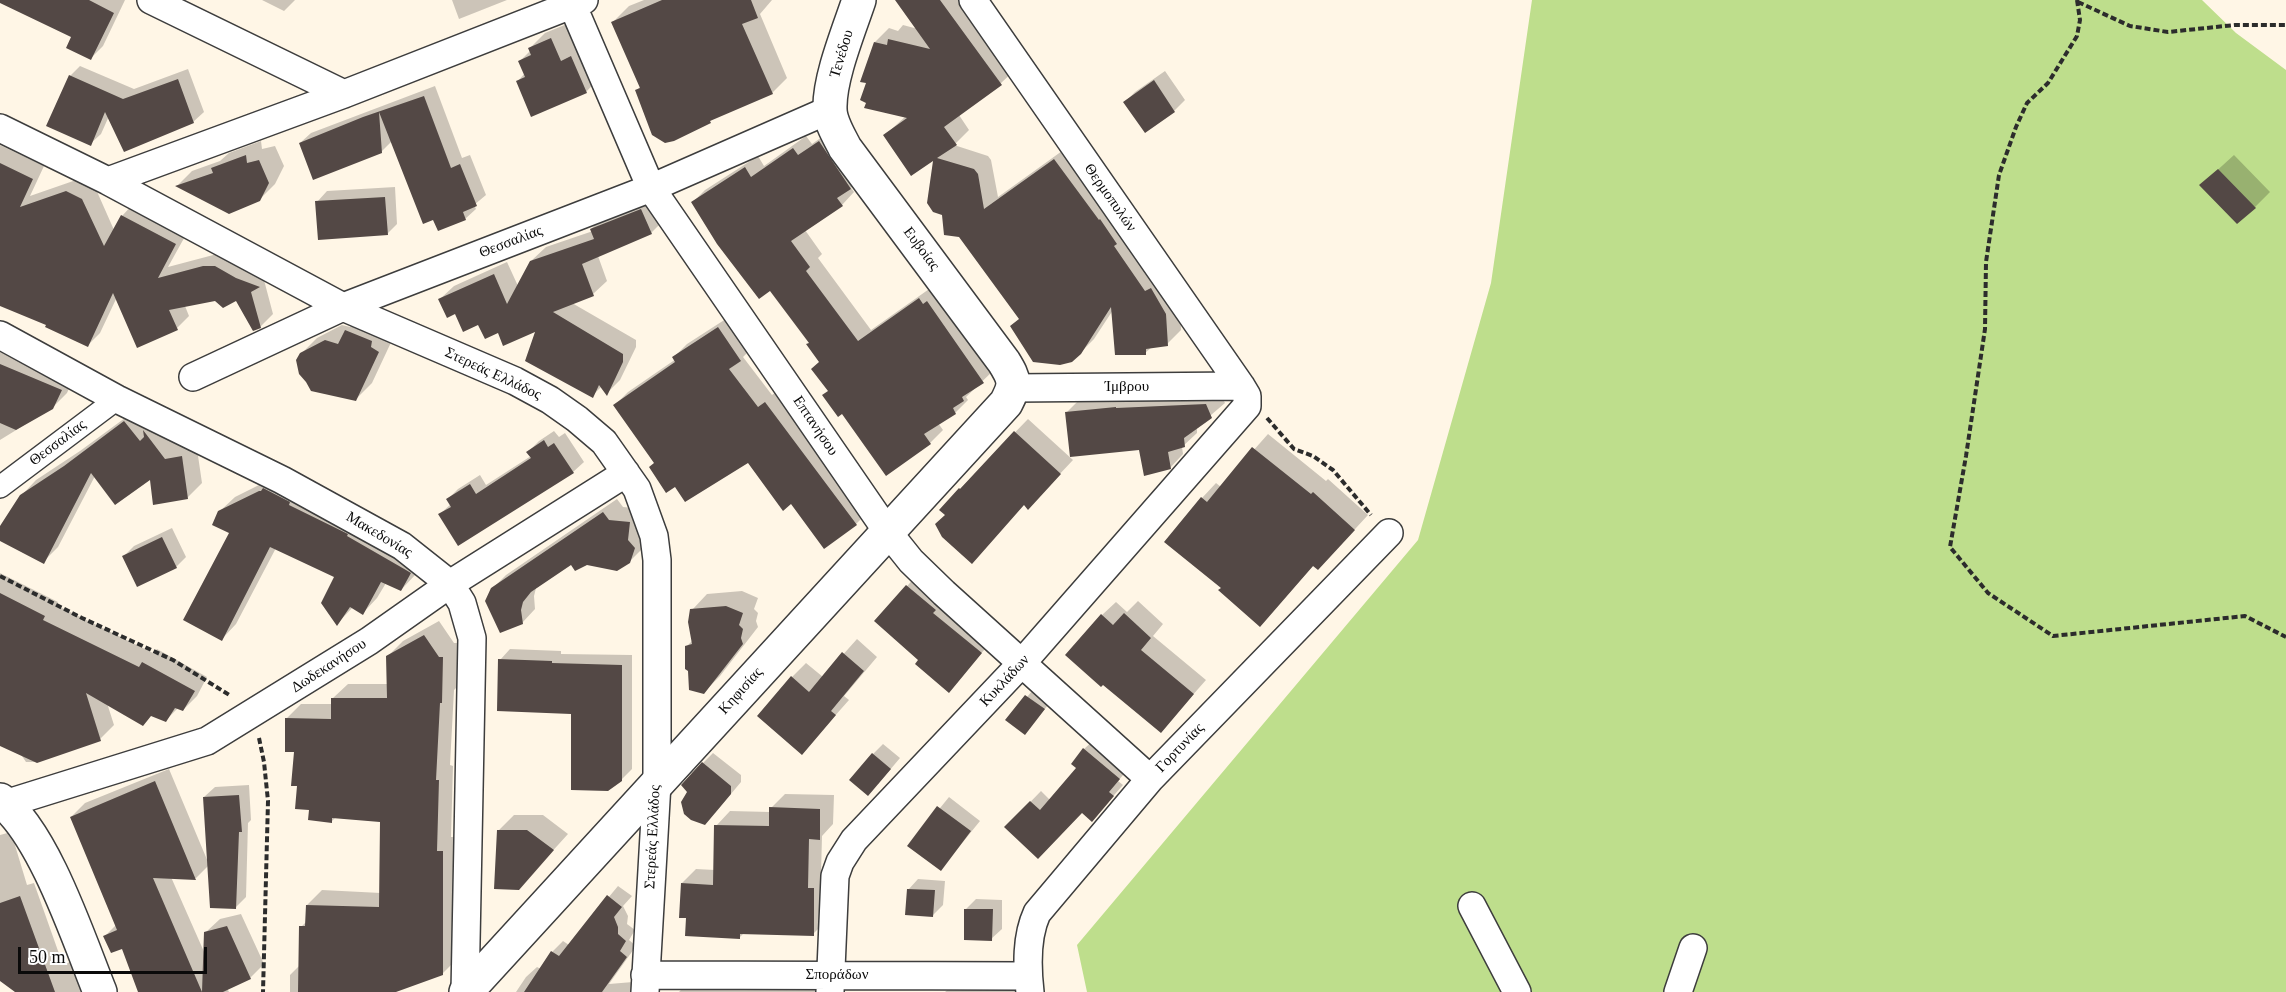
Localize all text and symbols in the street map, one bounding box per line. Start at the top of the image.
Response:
street label: Τενέδου [826,28,858,80]
street label: Θερμοπυλών [1080,160,1140,236]
street label: Θεσσαλίας [477,222,545,262]
street label: Ευβοίας [899,224,943,274]
street label: Στερεάς Ελλάδος [442,344,544,404]
street label: Ίμβρου [1105,378,1149,396]
street label: Επτανήσου [788,393,842,459]
street label: Θεσσαλίας [26,416,90,470]
street label: Μακεδονίας [343,508,415,562]
street label: Δωδεκανήσου [288,635,370,697]
street label: Κυκλάδων [976,651,1034,711]
street label: Κηφισίας [715,664,767,718]
street label: Γορτυνίας [1152,720,1208,776]
street label: Στερεάς Ελλάδος [641,785,665,889]
scale bar [21,935,210,973]
text: 50 m [29,947,66,967]
street label: Σποράδων [806,966,868,984]

